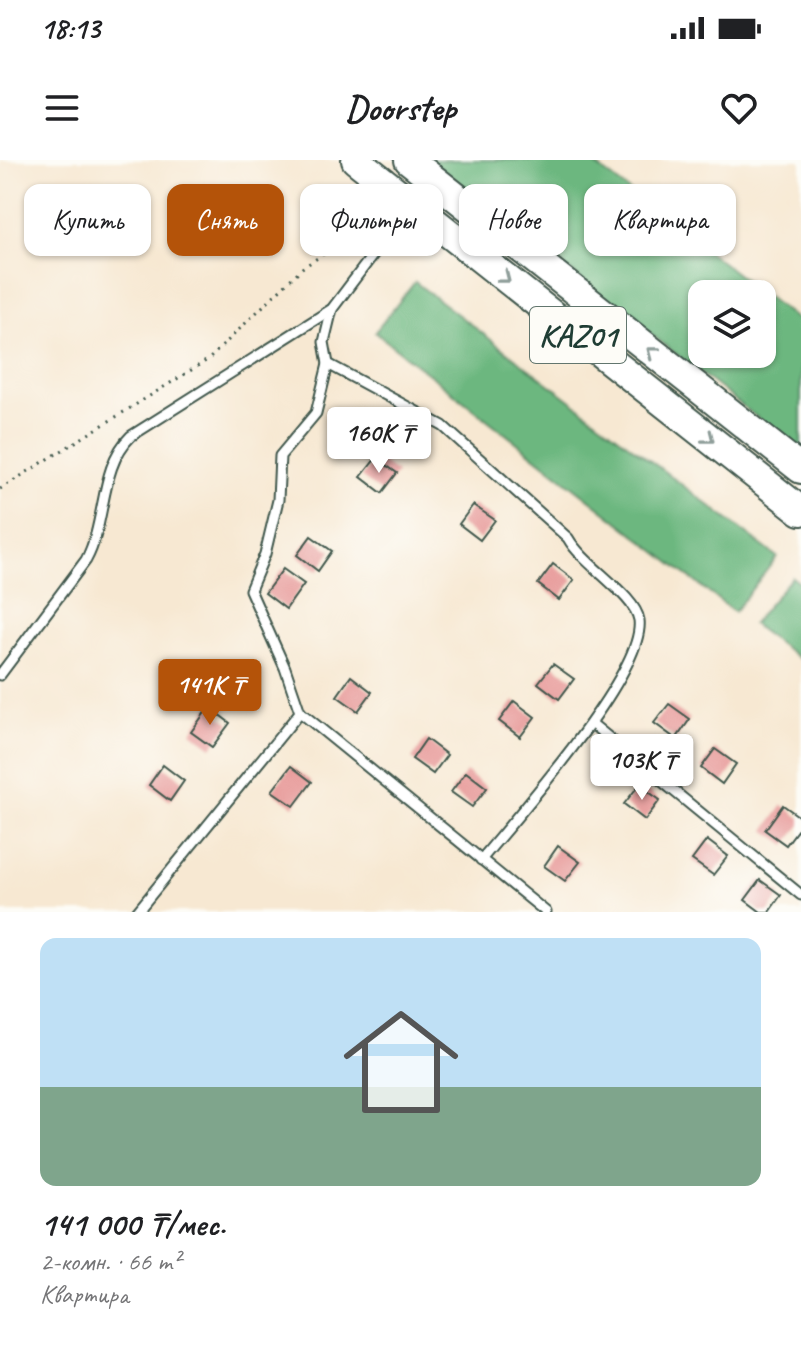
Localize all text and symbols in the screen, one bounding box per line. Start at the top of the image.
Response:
text: 18:13 [40,9,100,47]
text: Doorstep [345,85,456,131]
icon: menu [40,86,84,130]
icon: heart [717,86,761,130]
chip: Купить [24,184,151,256]
chip: Снять [167,184,284,256]
chip: Фильтры [300,184,443,256]
chip: Новое [459,184,568,256]
chip: Квартира [584,184,736,256]
one-way arrow [496,268,511,282]
map controls [688,280,776,368]
button: layers [688,280,776,368]
road number: KАZ01 [530,307,626,363]
one-way arrow [646,347,661,361]
pin: 160K ₸ [314,407,444,475]
text: 160K ₸ [345,416,413,449]
one-way arrow [700,429,715,443]
pin: 141K ₸ [145,659,275,727]
text: 141K ₸ [176,668,244,701]
pin: 103K ₸ [577,734,707,802]
text: 103K ₸ [608,743,676,776]
icon: home [329,990,473,1134]
text: 141 000 ₸/мес. [40,1202,226,1245]
text: 2-комн. · 66 m² [40,1245,180,1278]
text: Квартира [40,1278,129,1311]

